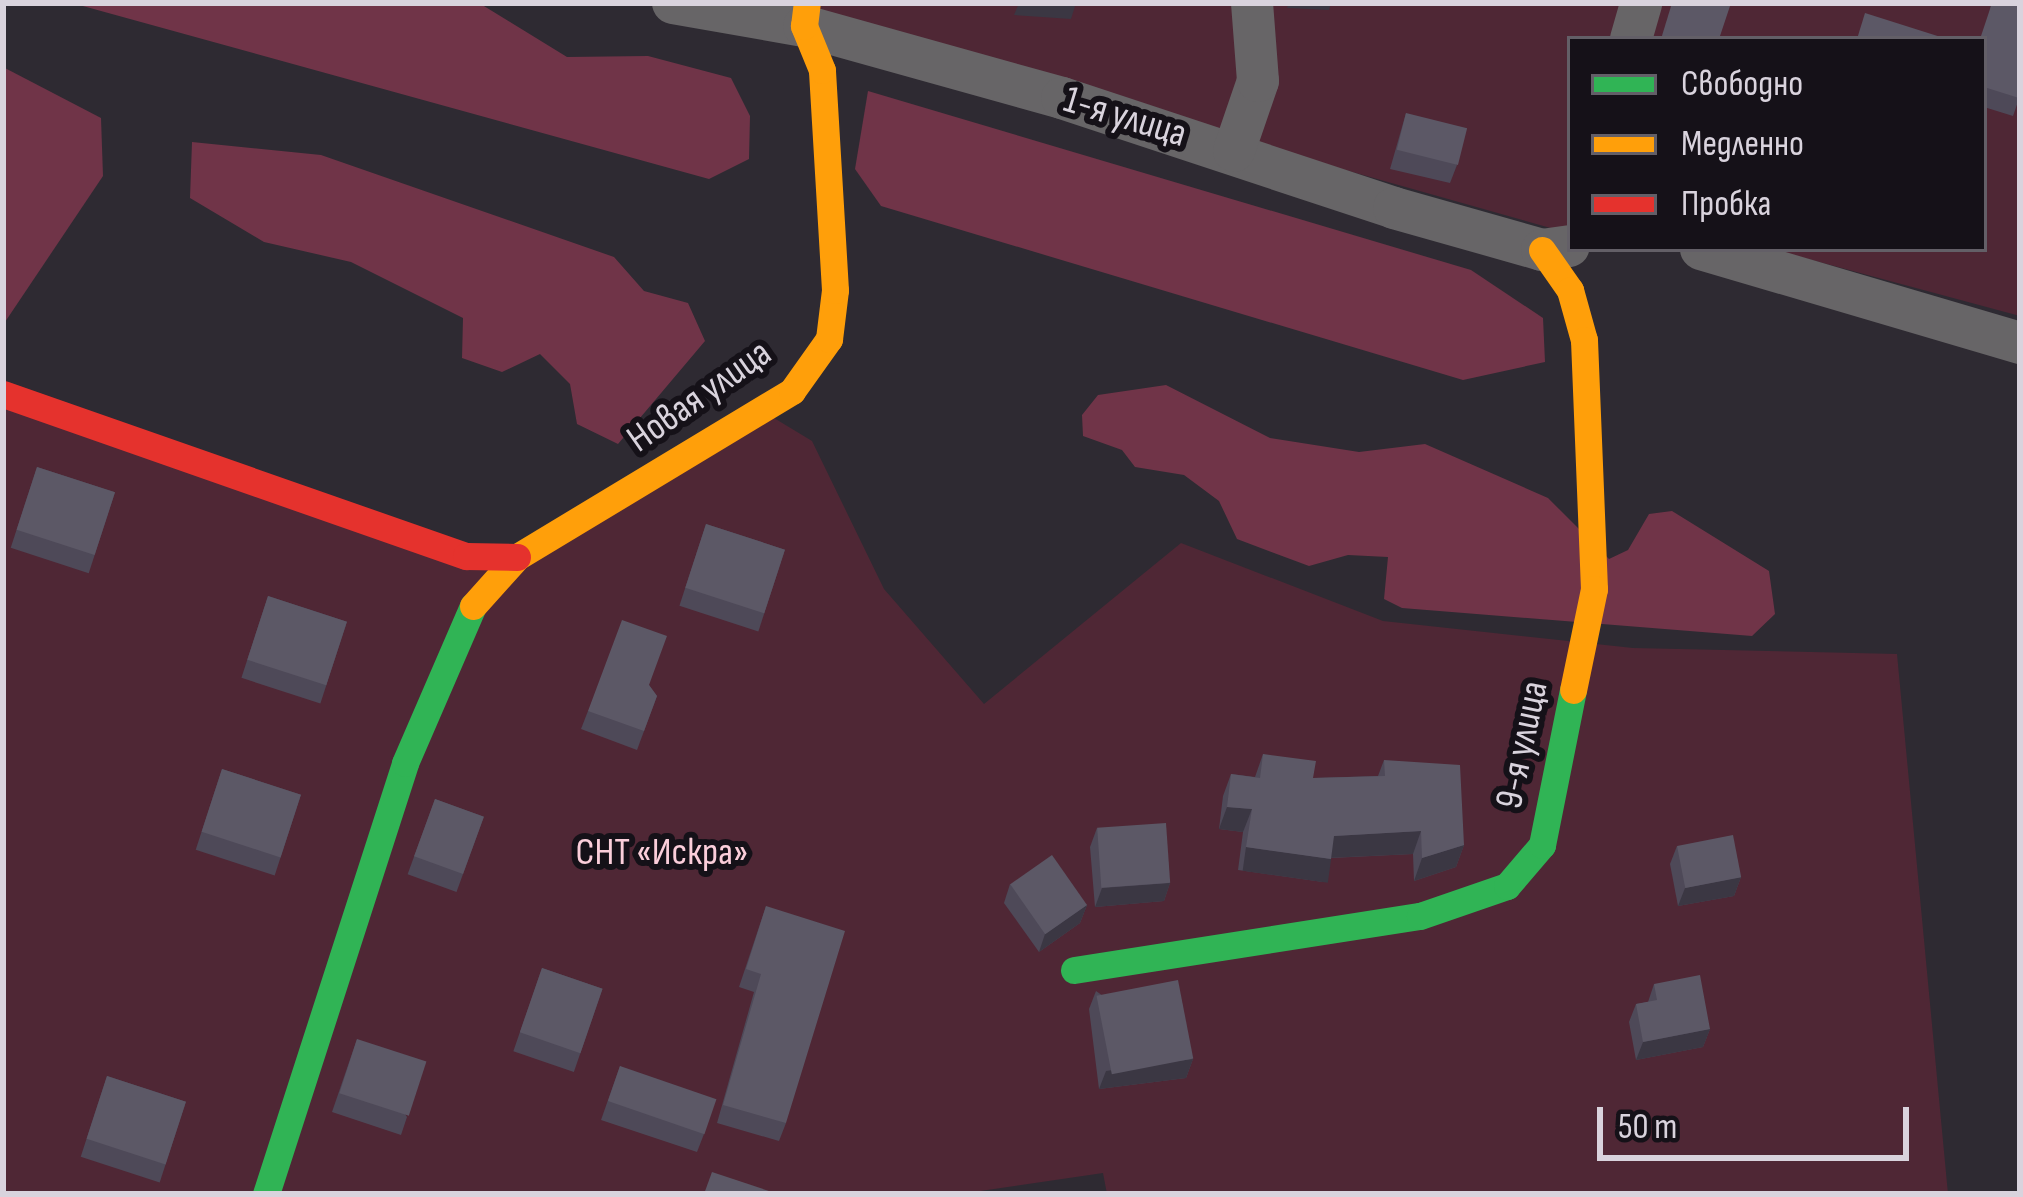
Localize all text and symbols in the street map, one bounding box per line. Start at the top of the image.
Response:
legend [1567,36,1987,252]
text: Свободно [1681,63,1803,106]
street label: 1-я улица [1058,77,1192,159]
text: Медленно [1681,123,1804,166]
text: Пробка [1681,183,1771,226]
street label: Новая улица [619,331,781,463]
street label: 9-я улица [1487,677,1559,813]
park label: СНТ «Искра» [576,830,748,876]
scale bar [1603,1083,1915,1157]
text: 50 m [1618,1106,1677,1149]

